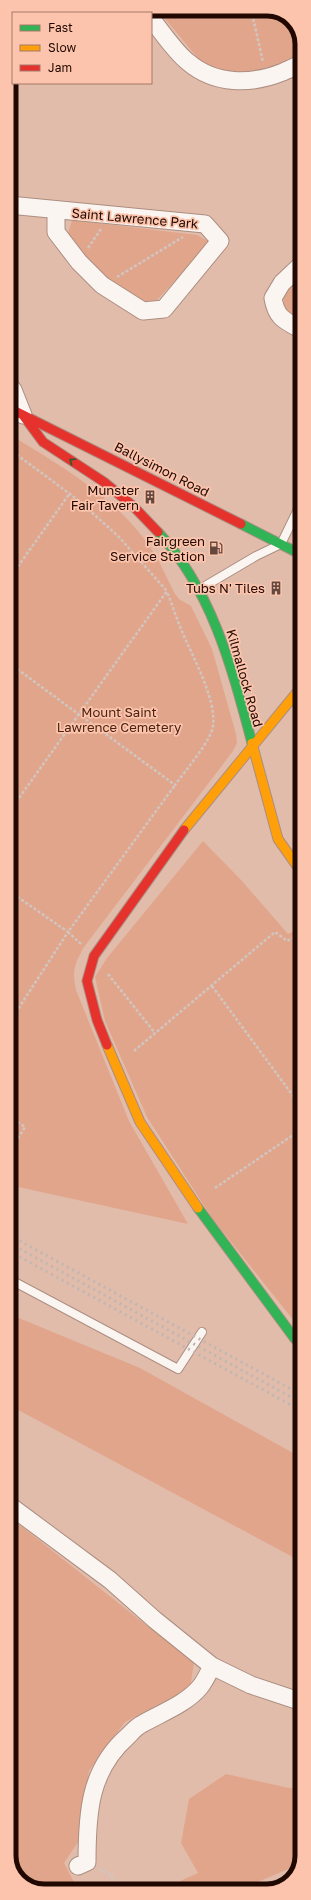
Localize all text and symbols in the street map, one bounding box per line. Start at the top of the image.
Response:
legend [12,12,152,84]
text: Fast [48,20,73,35]
text: Slow [48,40,76,55]
text: Jam [48,60,72,75]
street label: Saint Lawrence Park [71,204,200,232]
street label: Ballysimon Road [112,438,212,500]
one-way arrow [69,458,76,465]
place label: Munster Fair Tavern [71,482,139,513]
building icon: Munster Fair Tavern [142,489,158,505]
place label: Fairgreen Service Station [110,533,205,564]
fuel station icon: Fairgreen Service Station [208,540,224,556]
place label: Tubs N' Tiles [186,580,265,596]
building icon: Tubs N' Tiles [268,580,284,596]
street label: Kilmallock Road [223,627,267,729]
park label: Mount Saint Lawrence Cemetery [57,704,182,735]

